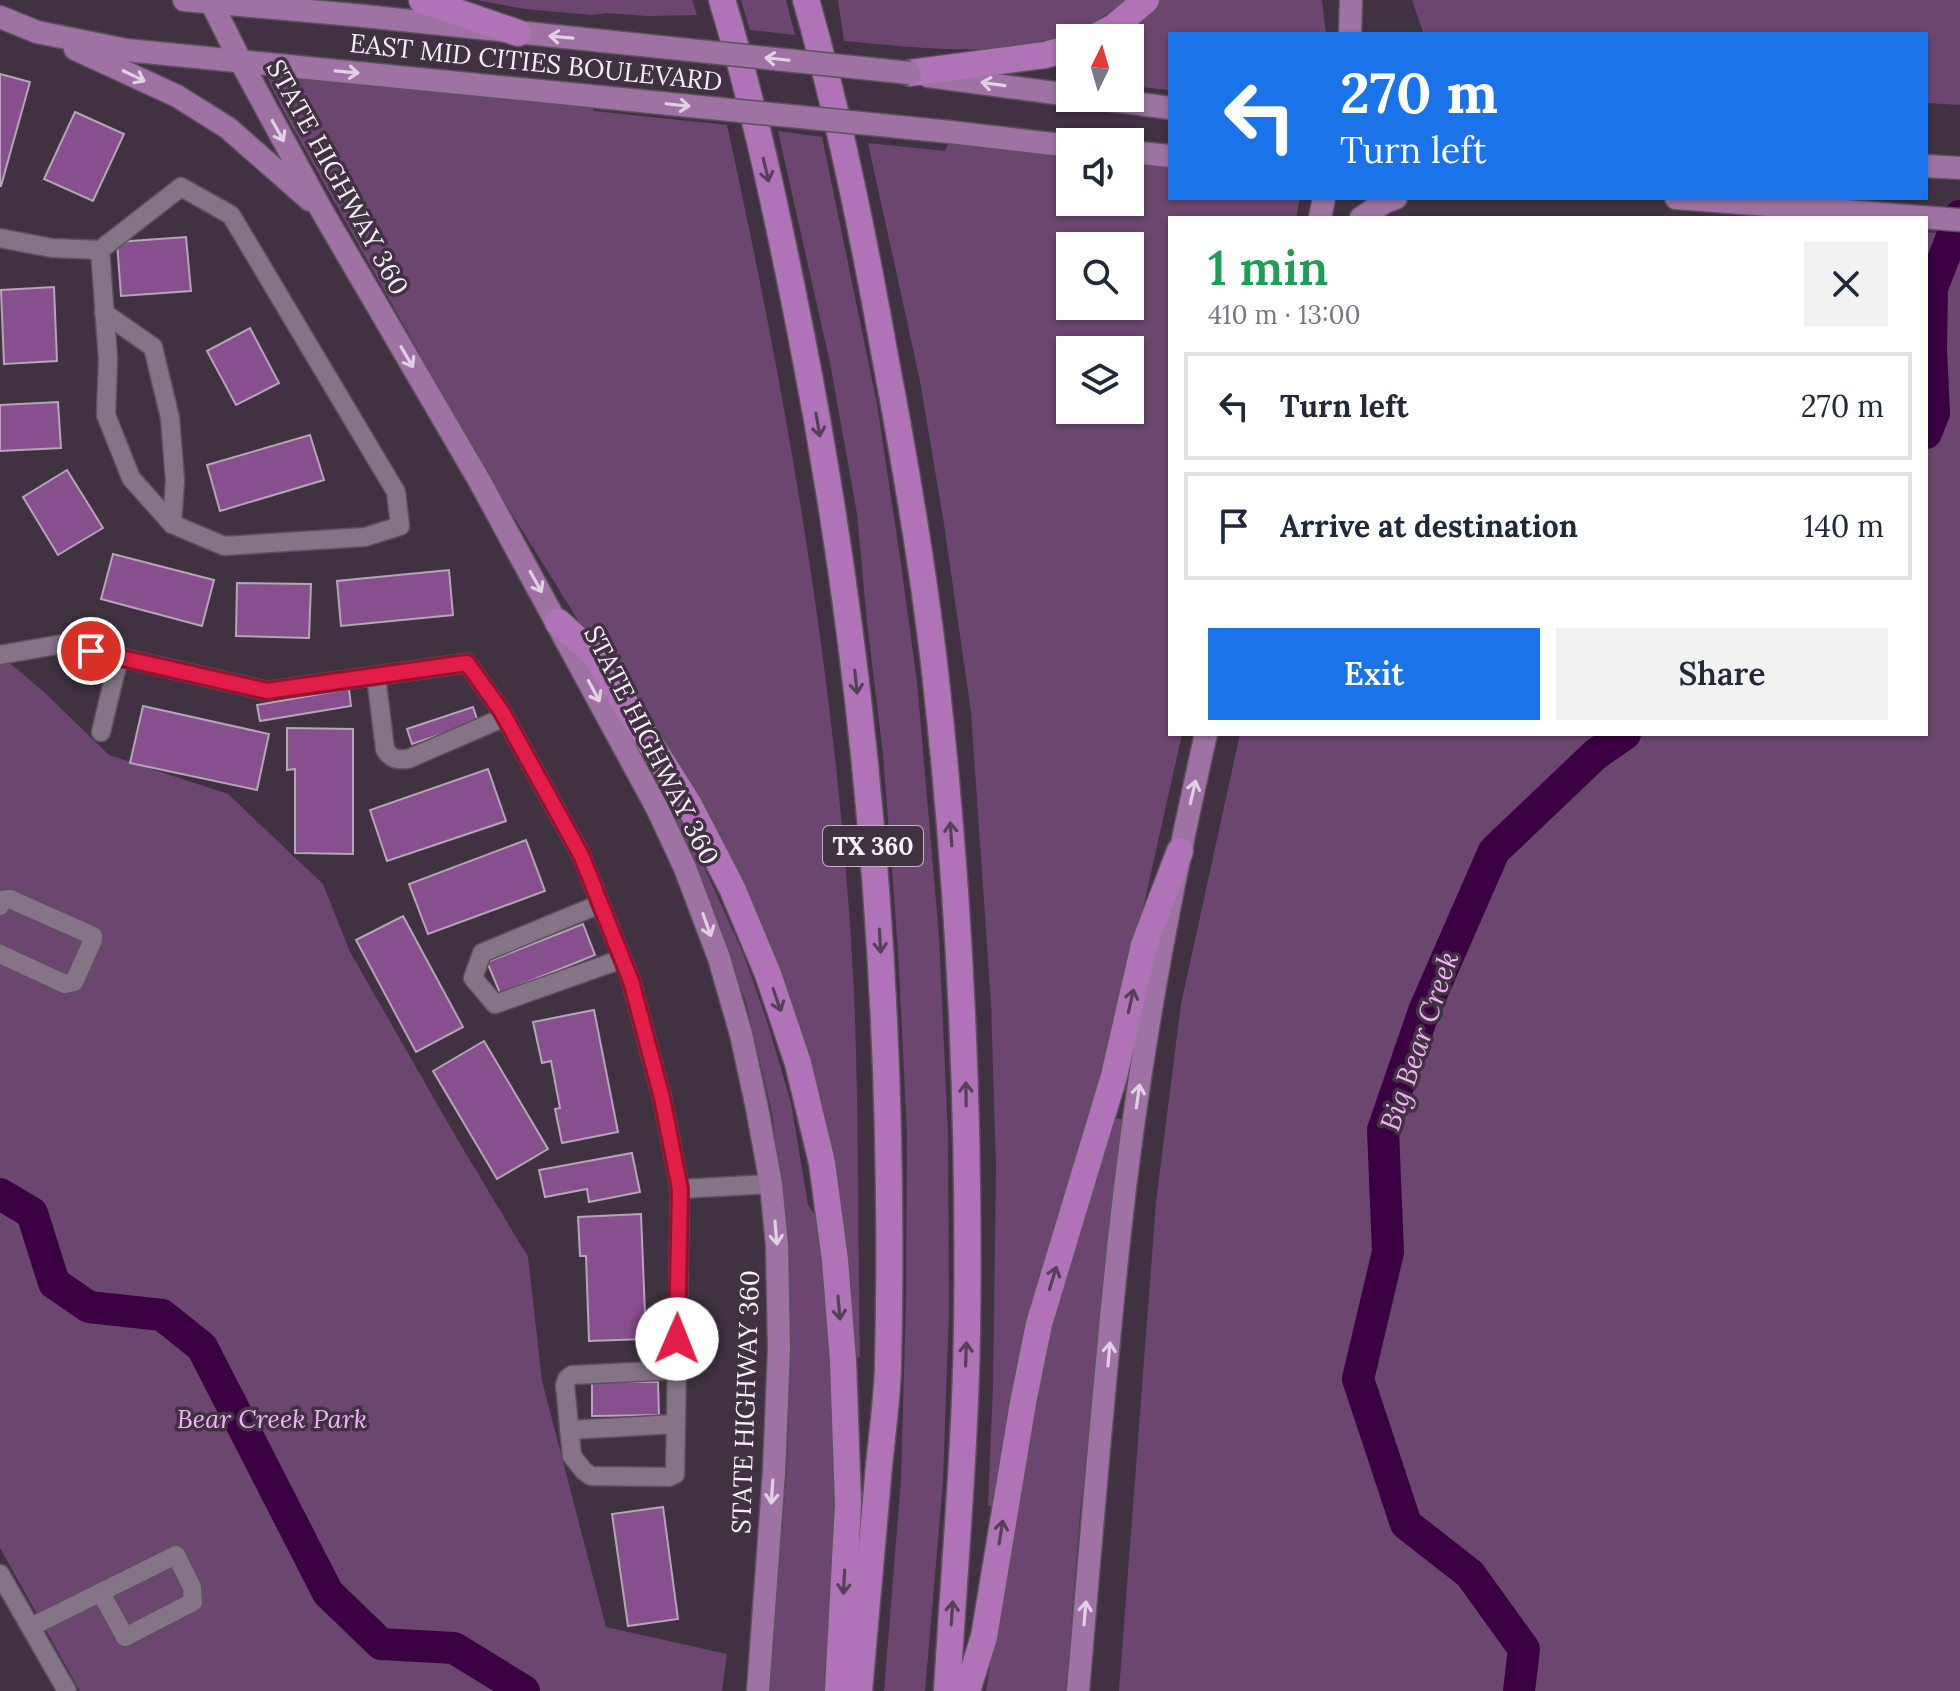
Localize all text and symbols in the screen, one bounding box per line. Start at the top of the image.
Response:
north arrow [1056,24,1144,112]
map controls [1056,24,1144,424]
street label: EAST MID CITIES BOULEVARD [348,26,724,98]
one-way arrow [548,29,575,44]
one-way arrow [764,52,791,67]
street label: STATE HIGHWAY 360 [260,54,416,300]
text: 270 m [1340,57,1498,128]
icon: left [1208,64,1312,168]
one-way arrow [333,65,360,80]
one-way arrow [121,68,145,84]
one-way arrow [981,76,1006,91]
one-way arrow [664,97,691,112]
one-way arrow [271,118,287,142]
text: Turn left [1340,127,1487,173]
button: sound [1056,128,1144,216]
one-way arrow [759,157,774,182]
button: search [1056,232,1144,320]
text: 1 min [1208,237,1328,298]
button: close [1804,242,1888,326]
text: 410 m · 13:00 [1208,298,1361,331]
button: layers [1056,336,1144,424]
one-way arrow [400,344,415,368]
icon: left [1212,384,1256,428]
text: Turn left [1280,387,1408,425]
text: 270 m [1801,387,1884,425]
one-way arrow [811,411,826,437]
icon: arrive [1212,504,1256,548]
text: Arrive at destination [1280,507,1578,545]
text: 140 m [1803,507,1884,545]
one-way arrow [528,570,544,594]
pin [57,617,125,685]
street label: STATE HIGHWAY 360 [577,620,727,870]
button: Exit [1208,628,1540,720]
button: Share [1556,628,1888,720]
icon: arrive [69,629,113,673]
one-way arrow [849,668,864,695]
one-way arrow [587,679,603,702]
one-way arrow [1186,780,1201,806]
one-way arrow [943,821,958,848]
road number: TX 360 [823,826,923,866]
one-way arrow [700,912,715,937]
one-way arrow [872,927,887,954]
water label: Big Bear Creek [1371,947,1467,1135]
one-way arrow [770,987,785,1012]
one-way arrow [1125,989,1140,1014]
one-way arrow [958,1081,974,1108]
one-way arrow [1131,1084,1146,1109]
one-way arrow [768,1219,783,1246]
one-way arrow [1046,1265,1061,1291]
street label: STATE HIGHWAY 360 [724,1270,766,1534]
one-way arrow [832,1294,847,1321]
position arrow [635,1297,719,1381]
one-way arrow [959,1341,974,1368]
one-way arrow [1101,1341,1116,1368]
park label: Bear Creek Park [177,1402,367,1435]
one-way arrow [765,1478,780,1505]
one-way arrow [994,1520,1009,1545]
one-way arrow [836,1568,851,1595]
one-way arrow [945,1600,960,1627]
one-way arrow [1077,1600,1092,1627]

